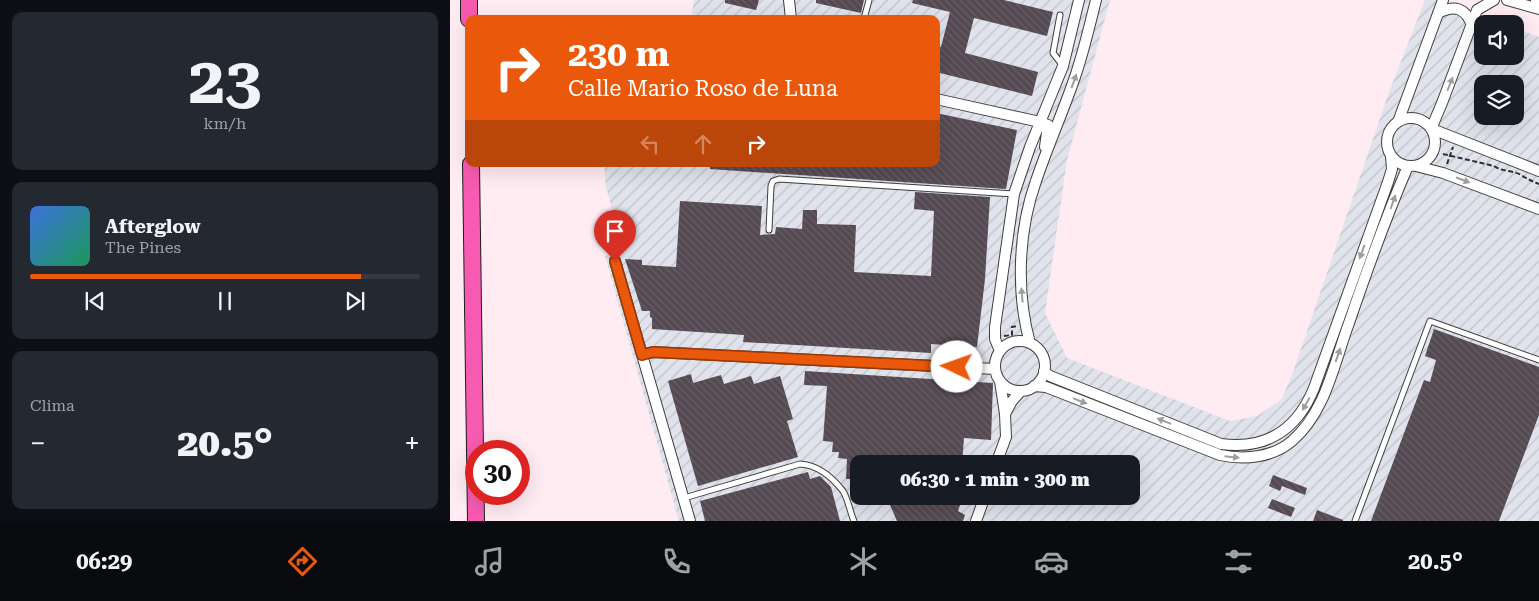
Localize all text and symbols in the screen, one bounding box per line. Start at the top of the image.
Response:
map controls [1474,15,1524,125]
button: sound [1474,15,1524,65]
text: 230 m [568,34,669,75]
icon: right [485,35,550,100]
text: 23 [189,43,261,119]
one-way arrow [1070,73,1078,88]
button: layers [1474,75,1524,125]
text: Calle Mario Roso de Luna [568,76,838,101]
one-way arrow [1446,76,1454,91]
text: km/h [204,114,246,133]
icon: left [636,130,664,158]
icon: ahead [689,130,717,158]
icon: right [742,130,770,158]
one-way arrow [1456,176,1471,184]
one-way arrow [1390,195,1397,210]
pin [594,210,636,261]
text: Afterglow [105,215,201,238]
icon: arrive [601,217,629,245]
text: The Pines [105,238,181,257]
one-way arrow [1358,245,1366,260]
icon: previous [81,287,109,315]
icon: pause [211,287,239,315]
icon: next [341,287,369,315]
one-way arrow [1017,287,1025,303]
position arrow [930,340,982,392]
one-way arrow [1334,347,1342,362]
text: Clima [30,396,75,415]
one-way arrow [1073,397,1088,405]
one-way arrow [1302,397,1310,412]
one-way arrow [1156,417,1171,425]
text: 20.5° [177,421,273,465]
text: − [30,427,46,460]
text: + [404,427,420,460]
speed limit sign: 30 [465,440,530,505]
one-way arrow [1225,453,1241,461]
text: 06:30 · 1 min · 300 m [900,468,1090,491]
icon: directions [285,544,320,579]
icon: music [472,544,507,579]
icon: phone [659,544,694,579]
icon: climate [846,544,881,579]
icon: car [1034,544,1069,579]
icon: filters [1221,544,1256,579]
text: 06:29 [76,549,132,574]
text: 20.5° [1408,549,1463,574]

